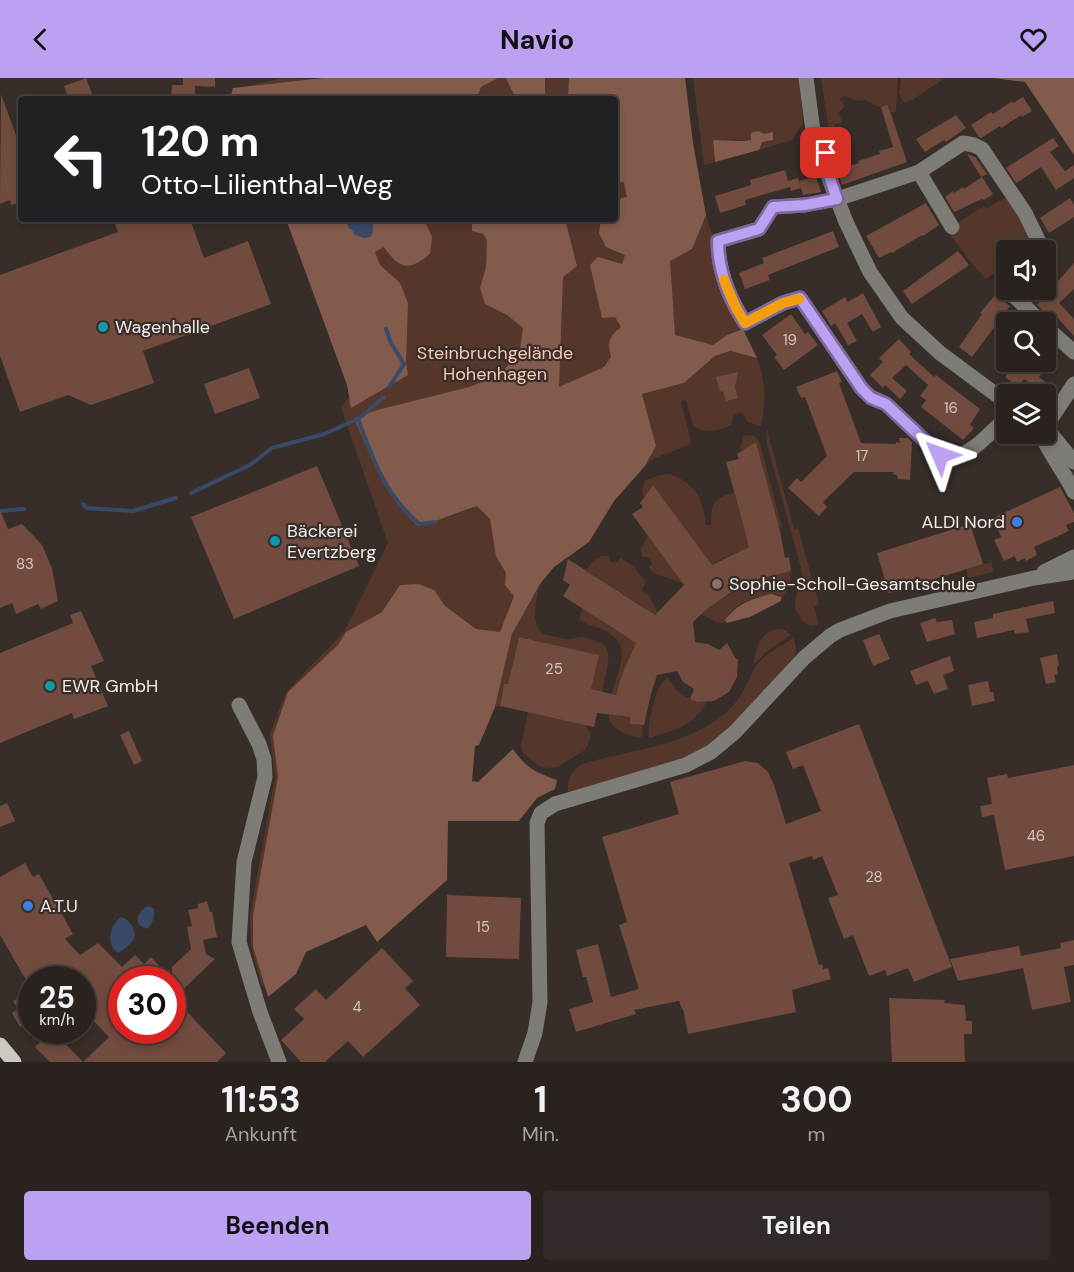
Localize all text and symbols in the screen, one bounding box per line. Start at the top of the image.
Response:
text: Navio [500,22,574,57]
icon: back [24,23,57,56]
icon: heart [1017,23,1050,56]
text: 120 m [141,114,259,169]
icon: left [42,120,120,198]
pin [800,127,851,178]
icon: arrive [809,136,842,169]
text: Otto-Lilienthal-Weg [141,167,393,202]
map controls [996,240,1056,444]
button: sound [996,240,1056,300]
button: search [996,312,1056,372]
place label: Wagenhalle [115,315,210,339]
marker: Wagenhalle [96,320,110,334]
house number: 19 [783,330,797,350]
park label: Steinbruchgelände Hohenhagen [417,341,573,386]
button: layers [996,384,1056,444]
house number: 16 [944,398,958,418]
position arrow [908,423,972,487]
house number: 17 [856,446,868,466]
place label: ALDI Nord [921,510,1005,534]
marker: ALDI Nord [1010,515,1024,529]
place label: Bäckerei Evertzberg [287,519,376,564]
marker: Bäckerei Evertzberg [268,534,282,548]
house number: 83 [16,554,34,574]
place label: Sophie-Scholl-Gesamtschule [729,572,976,596]
marker: Sophie-Scholl-Gesamtschule [710,577,724,591]
house number: 25 [545,659,563,679]
place label: EWR GmbH [62,674,158,698]
marker: EWR GmbH [43,679,57,693]
house number: 46 [1027,826,1045,846]
house number: 28 [865,867,883,887]
place label: A.T.U [40,894,78,918]
marker: A.T.U [21,899,35,913]
house number: 15 [476,917,490,937]
speed limit sign: 30 [108,966,186,1044]
text: 25 [39,978,75,1017]
house number: 4 [352,997,362,1017]
text: km/h [39,1010,75,1030]
text: 11:53 [221,1076,301,1123]
text: 1 [534,1076,547,1123]
text: 300 [780,1076,853,1123]
text: Ankunft [225,1121,297,1147]
text: Min. [522,1121,559,1147]
text: m [808,1121,825,1147]
button: Beenden [24,1191,531,1260]
button: Teilen [543,1191,1050,1260]

